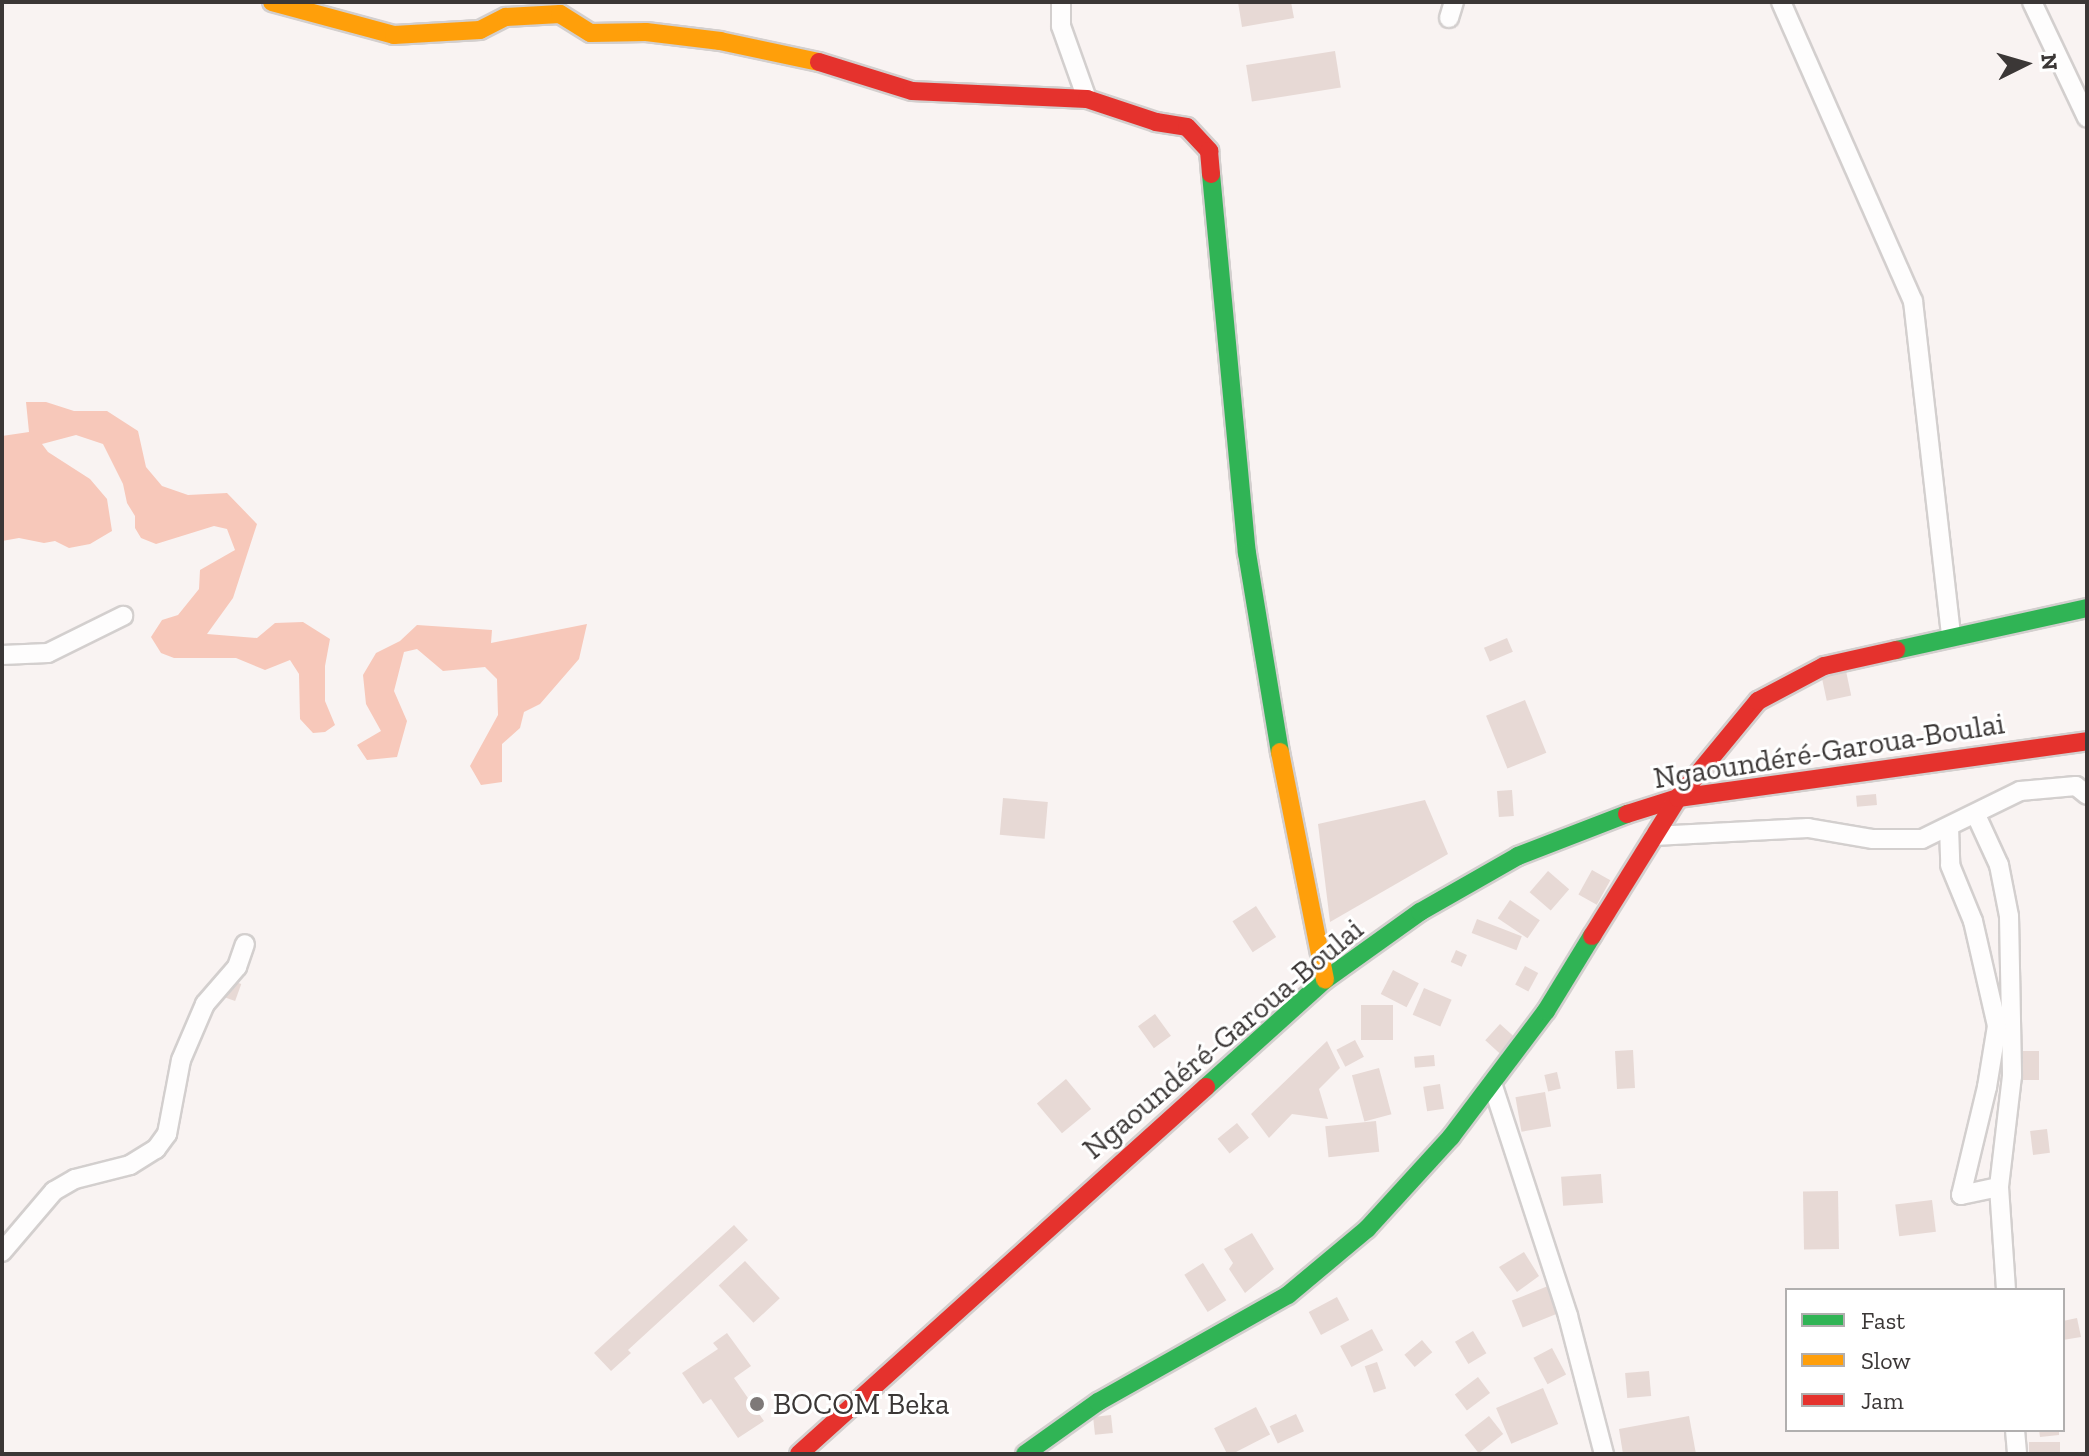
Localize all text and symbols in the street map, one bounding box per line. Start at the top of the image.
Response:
north arrow [1985,24,2065,104]
text: N [2035,52,2064,71]
street label: Ngaoundéré-Garoua-Boulai [1651,705,2007,797]
street label: Ngaoundéré-Garoua-Boulai [1076,911,1370,1167]
legend [1785,1288,2065,1432]
text: Fast [1861,1306,1905,1335]
text: Slow [1861,1346,1911,1375]
place label: BOCOM Beka [773,1386,949,1422]
text: Jam [1861,1386,1904,1415]
marker: BOCOM Beka [748,1395,766,1413]

